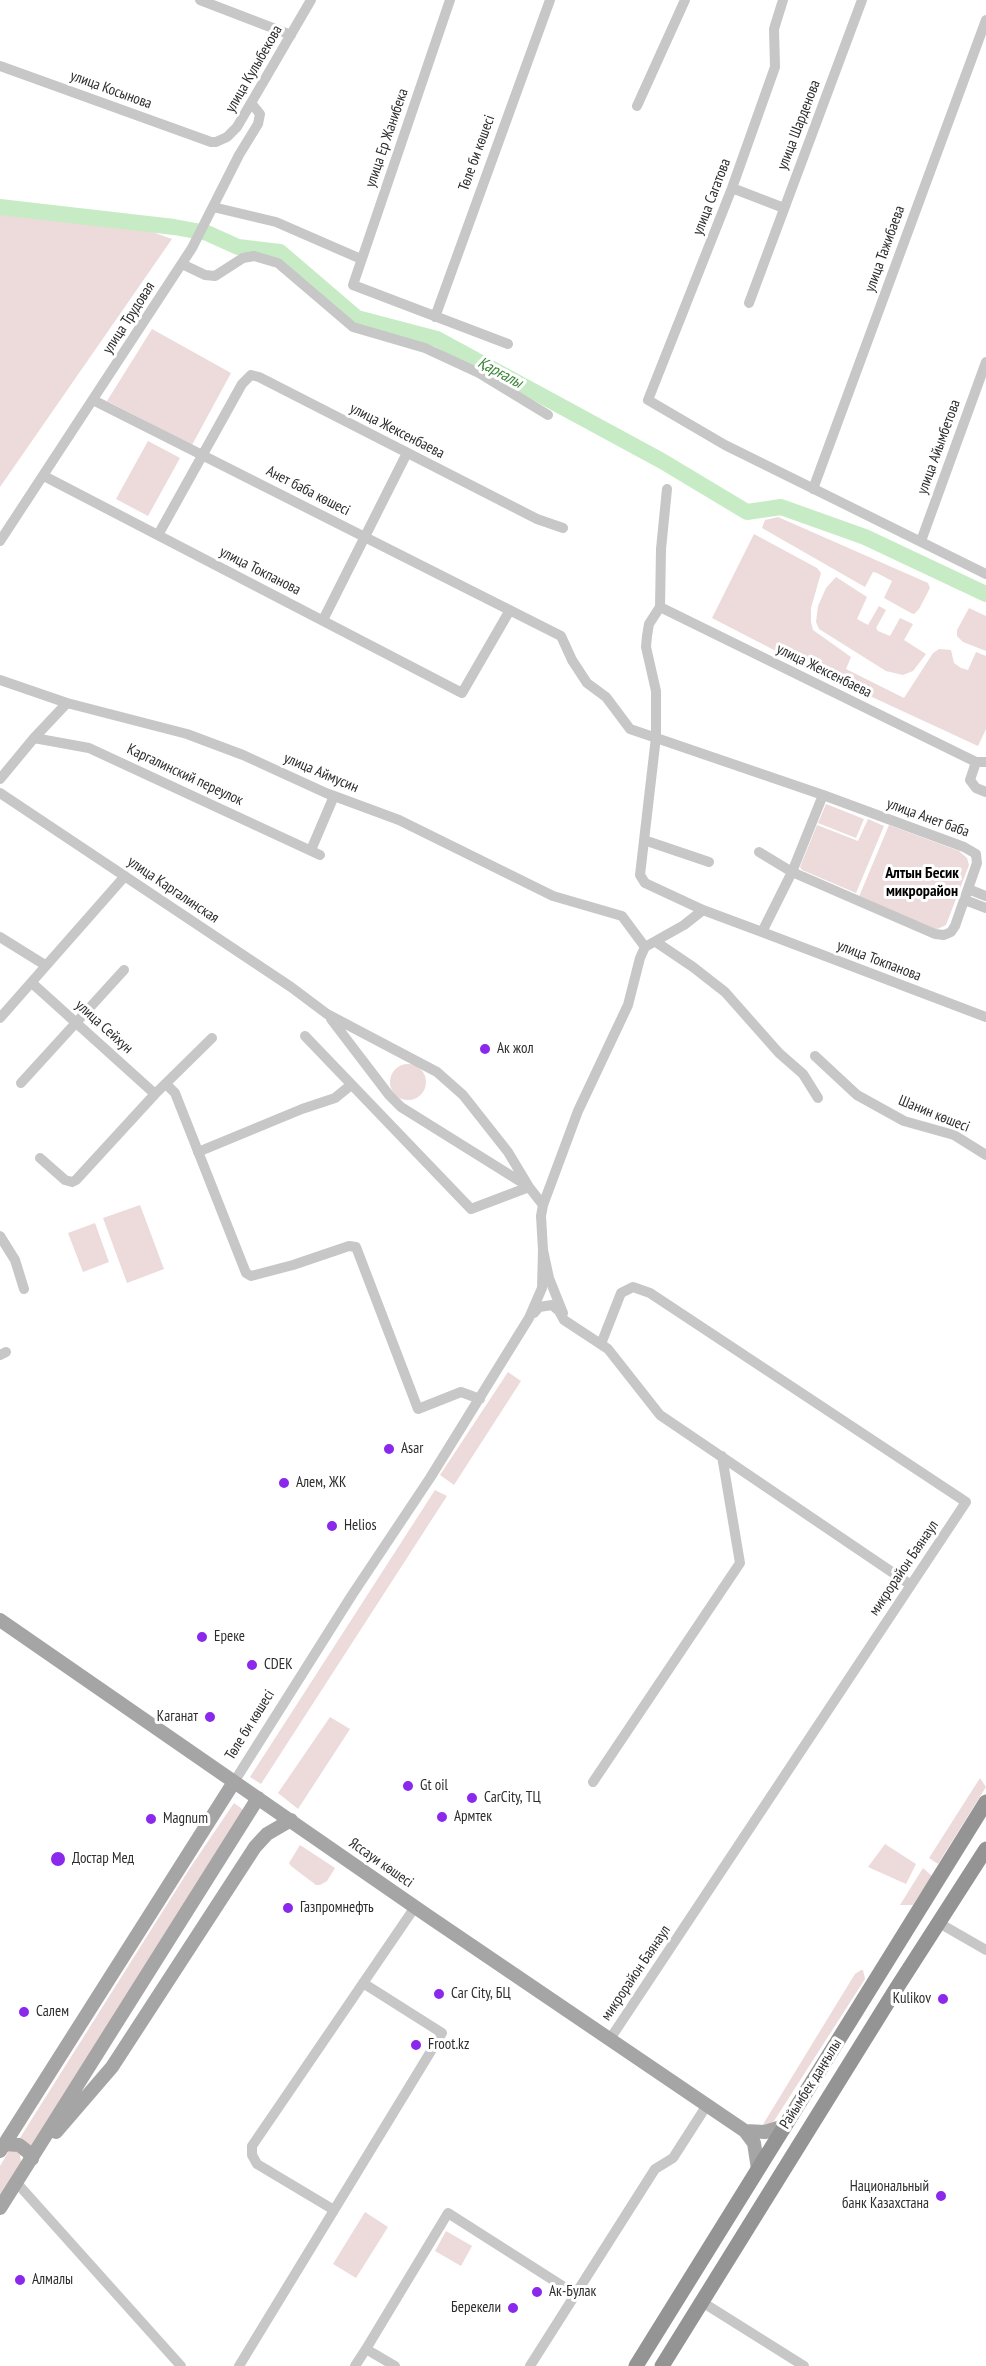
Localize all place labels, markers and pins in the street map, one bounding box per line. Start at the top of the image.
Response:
place label: Ак жол [497,1040,534,1058]
marker: Ак жол [478,1042,492,1056]
place label: Asar [401,1440,423,1458]
marker: Asar [382,1442,396,1456]
place label: Алем, ЖК [296,1474,346,1492]
marker: Алем, ЖК [277,1476,291,1490]
place label: Helios [344,1517,377,1535]
marker: Helios [325,1519,339,1533]
place label: Ереке [214,1628,245,1646]
marker: Ереке [195,1630,209,1644]
place label: CDEK [264,1656,293,1674]
marker: CDEK [245,1658,259,1672]
place label: Каганат [157,1708,198,1726]
marker: Каганат [203,1710,217,1724]
place label: Gt oil [420,1777,448,1795]
marker: Gt oil [401,1779,415,1793]
place label: CarCity, ТЦ [484,1789,541,1807]
marker: CarCity, ТЦ [465,1791,479,1805]
place label: Армтек [454,1808,492,1826]
place label: Magnum [163,1810,208,1828]
marker: Армтек [435,1810,449,1824]
marker: Magnum [144,1812,158,1826]
marker: Достар Мед [49,1850,67,1868]
place label: Достар Мед [72,1850,134,1868]
place label: Газпромнефть [300,1899,374,1917]
marker: Газпромнефть [281,1901,295,1915]
place label: Car City, БЦ [451,1985,511,2003]
marker: Car City, БЦ [432,1987,446,2001]
place label: Kulikov [893,1990,931,2008]
marker: Kulikov [936,1992,950,2006]
place label: Салем [36,2003,69,2021]
marker: Салем [17,2005,31,2019]
place label: Froot.kz [428,2036,469,2054]
marker: Froot.kz [409,2038,423,2052]
place label: Национальный банк Казахстана [842,2178,929,2213]
marker: Национальный банк Казахстана [934,2189,948,2203]
place label: Алмалы [32,2271,73,2289]
marker: Алмалы [13,2273,27,2287]
place label: Ак-Булак [549,2283,596,2301]
marker: Ак-Булак [530,2285,544,2299]
place label: Берекели [451,2299,501,2317]
marker: Берекели [506,2301,520,2315]

